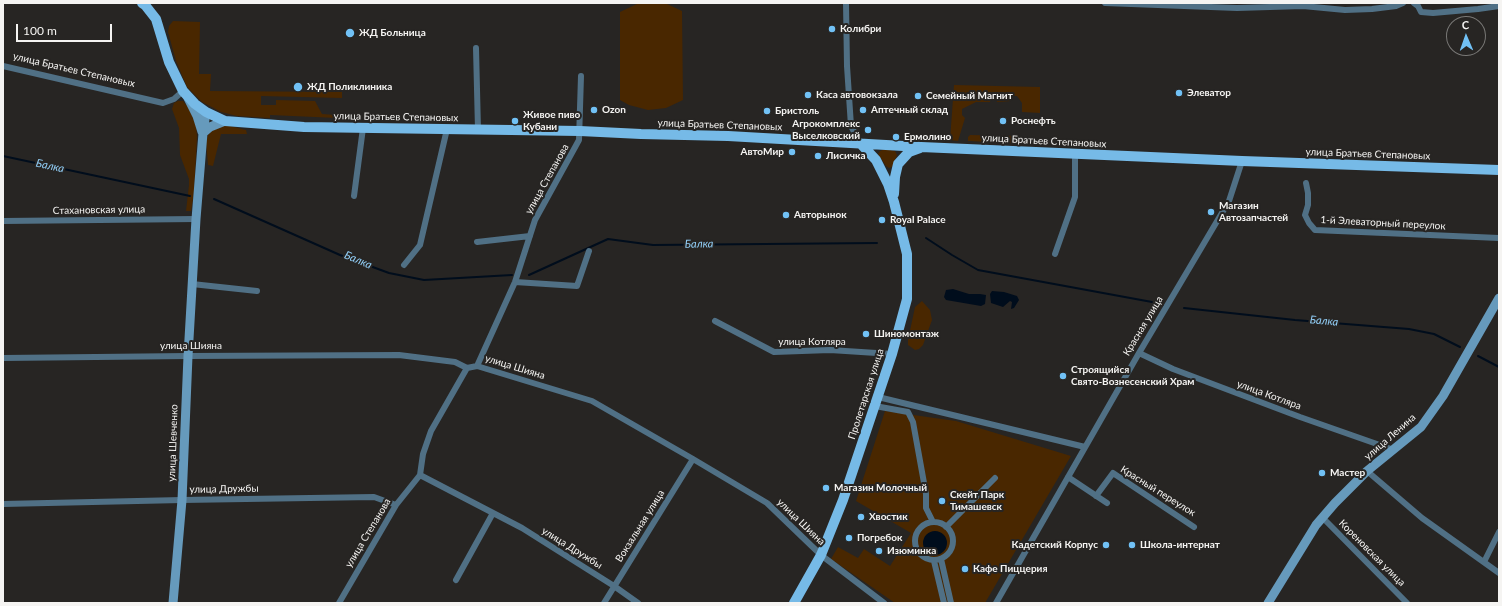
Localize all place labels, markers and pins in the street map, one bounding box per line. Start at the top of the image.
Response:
place label: Колибри [840,23,881,35]
marker: Колибри [827,24,837,34]
marker: ЖД Больница [344,27,356,39]
place label: ЖД Больница [359,27,426,39]
marker: ЖД Поликлиника [292,81,304,93]
place label: ЖД Поликлиника [307,81,392,93]
place label: Элеватор [1187,87,1231,99]
marker: Элеватор [1174,88,1184,98]
place label: Каса автовокзала [816,89,898,101]
marker: Каса автовокзала [803,90,813,100]
place label: Семейный Магнит [926,90,1013,102]
marker: Семейный Магнит [913,91,923,101]
place label: Ozon [602,104,626,116]
place label: Аптечный склад [871,104,948,116]
marker: Ozon [589,105,599,115]
place label: Бристоль [775,105,819,117]
marker: Аптечный склад [858,105,868,115]
marker: Бристоль [762,106,772,116]
place label: Живое пиво Кубани [523,109,580,132]
place label: Роснефть [1011,115,1056,127]
marker: Живое пиво Кубани [510,116,520,126]
marker: Роснефть [998,116,1008,126]
place label: Агрокомплекс Выселковский [792,118,860,142]
marker: Агрокомплекс Выселковский [863,125,873,135]
place label: Ермолино [904,131,951,143]
marker: Ермолино [891,132,901,142]
place label: АвтоМир [741,146,784,158]
marker: АвтоМир [787,147,797,157]
place label: Лисичка [826,150,866,162]
marker: Лисичка [813,151,823,161]
place label: Магазин Автозапчастей [1219,200,1288,224]
marker: Магазин Автозапчастей [1206,207,1216,217]
place label: Авторынок [794,209,847,221]
marker: Авторынок [781,210,791,220]
place label: Royal Palace [890,214,946,226]
marker: Royal Palace [877,215,887,225]
place label: Шиномонтаж [874,328,939,340]
marker: Шиномонтаж [861,329,871,339]
place label: Строящийся Свято-Вознесенский Храм [1071,364,1194,388]
marker: Строящийся Свято-Вознесенский Храм [1058,371,1068,381]
place label: Мастер [1330,467,1365,479]
marker: Мастер [1317,468,1327,478]
place label: Магазин Молочный [834,482,927,494]
marker: Магазин Молочный [821,483,831,493]
place label: Скейт Парк Тимашевск [950,489,1004,512]
marker: Скейт Парк Тимашевск [937,496,947,506]
place label: Хвостик [869,511,908,523]
marker: Хвостик [856,512,866,522]
place label: Погребок [857,532,902,544]
marker: Погребок [844,533,854,543]
place label: Кадетский Корпус [1012,539,1098,551]
place label: Школа-интернат [1140,539,1220,551]
marker: Кадетский Корпус [1101,540,1111,550]
marker: Школа-интернат [1127,540,1137,550]
place label: Изюминка [887,545,936,557]
marker: Изюминка [874,546,884,556]
place label: Кафе Пиццерия [973,563,1047,575]
marker: Кафе Пиццерия [960,564,970,574]

